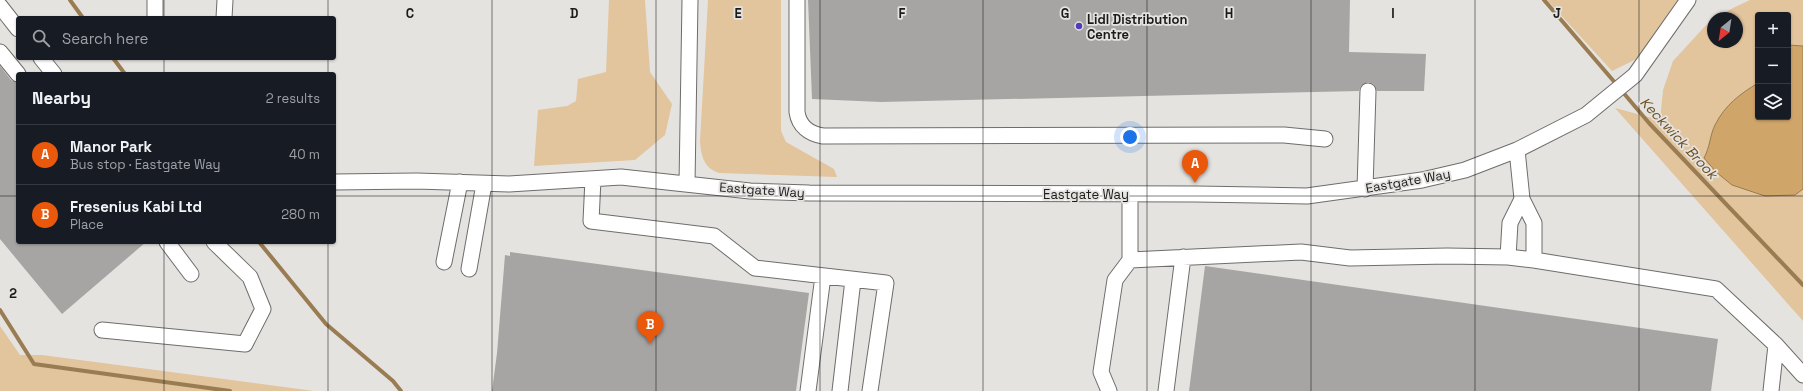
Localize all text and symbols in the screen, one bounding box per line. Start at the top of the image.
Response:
text: C [406,5,414,22]
text: D [570,5,579,22]
text: E [734,5,742,22]
text: F [899,5,906,22]
text: G [1061,5,1069,22]
text: H [1225,5,1233,22]
text: I [1391,5,1395,22]
text: J [1553,5,1561,22]
place label: Lidl Distribution Centre [1087,11,1188,43]
north arrow [1707,12,1743,48]
map controls [1755,12,1791,120]
button: + [1755,12,1791,48]
search box [16,16,336,60]
marker: Lidl Distribution Centre [1074,21,1084,31]
icon: search [30,27,52,49]
text: Search here [62,29,148,48]
button: − [1755,48,1791,84]
button: layers [1755,84,1791,120]
text: Nearby [32,87,91,109]
text: 2 results [266,90,320,107]
water label: Keckwick Brook [1636,93,1723,184]
your location [1120,127,1140,147]
text: Manor Park [70,137,152,156]
text: A [41,146,49,163]
text: 40 m [289,146,320,163]
pin: A [1182,150,1208,183]
text: Bus stop · Eastgate Way [70,156,221,173]
street label: Eastgate Way [1364,165,1452,197]
street label: Eastgate Way [719,179,805,201]
street label: Eastgate Way [1043,186,1129,203]
text: Fresenius Kabi Ltd [70,197,202,216]
text: B [41,206,49,223]
text: 280 m [281,206,320,223]
text: Place [70,216,104,233]
text: 2 [9,285,17,302]
pin: B [637,311,663,344]

